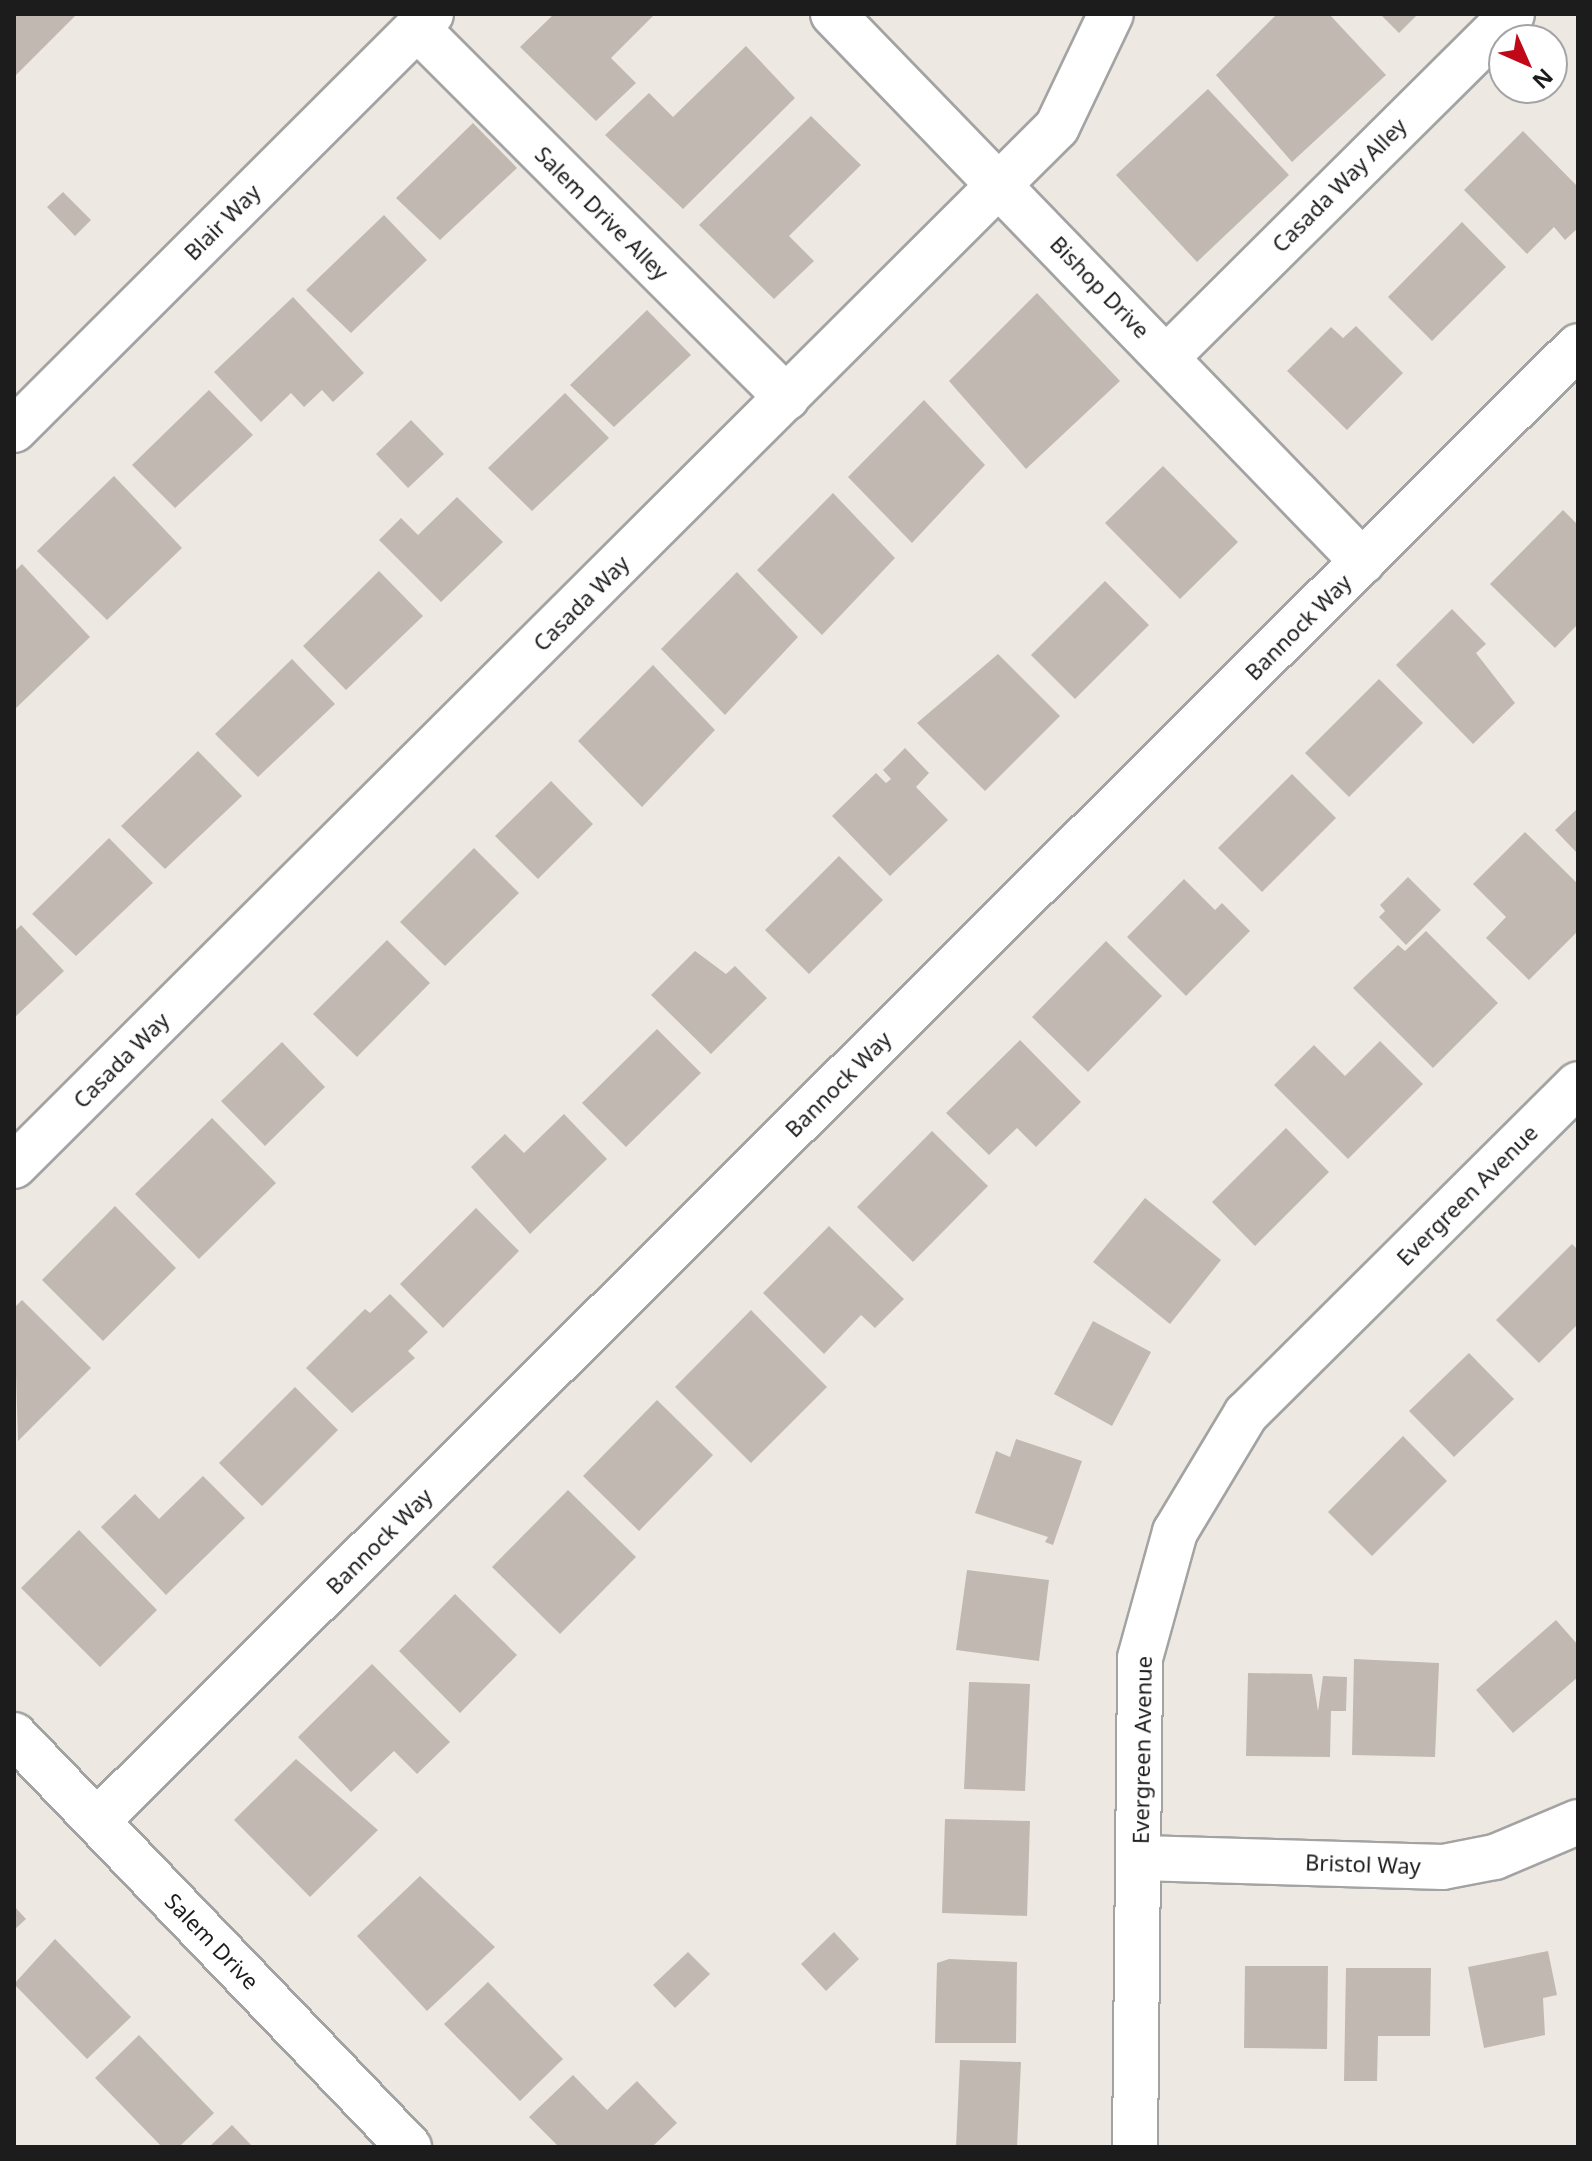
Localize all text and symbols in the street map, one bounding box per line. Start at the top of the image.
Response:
north arrow [1488,24,1568,104]
text: N [1527,63,1560,96]
street label: Casada Way Alley [1267,113,1411,257]
street label: Salem Drive Alley [530,141,674,285]
street label: Blair Way [179,179,265,265]
street label: Bishop Drive [1045,231,1155,343]
street label: Casada Way [528,550,634,656]
street label: Bannock Way [1240,569,1356,685]
street label: Casada Way [68,1007,174,1113]
street label: Bannock Way [780,1026,896,1142]
street label: Evergreen Avenue [1391,1119,1543,1271]
street label: Bannock Way [321,1483,437,1599]
street label: Evergreen Avenue [1127,1656,1157,1844]
street label: Bristol Way [1305,1849,1421,1879]
street label: Salem Drive [160,1888,264,1994]

